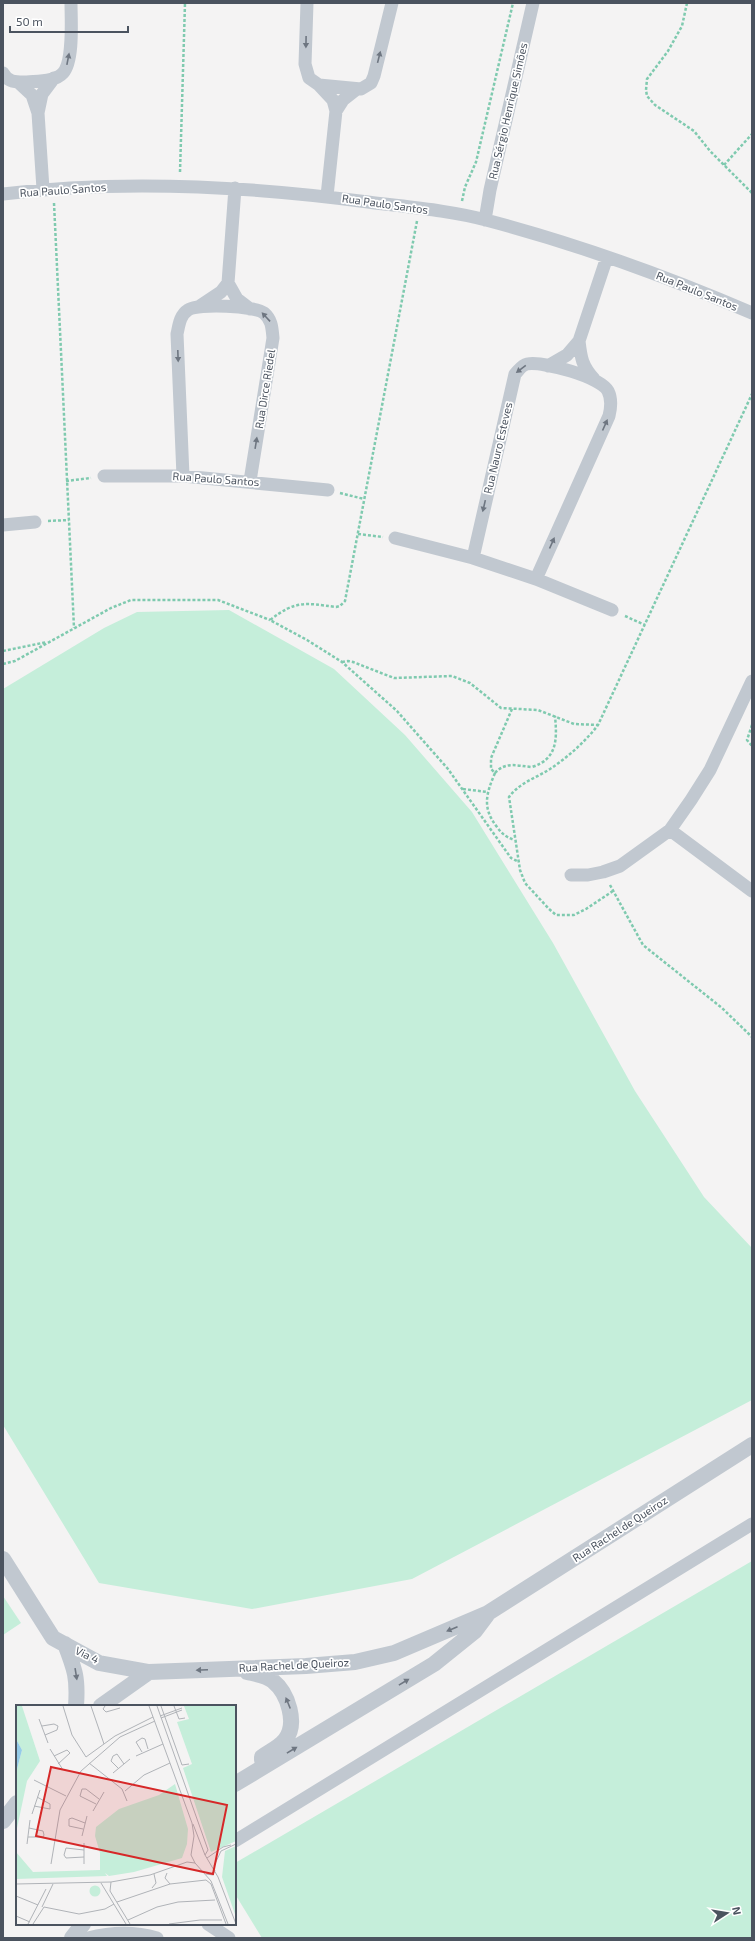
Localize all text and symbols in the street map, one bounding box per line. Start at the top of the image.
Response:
scale bar [10,8,128,34]
text: 50 m [16,14,43,28]
one-way arrow [303,36,309,49]
street label: Rua Sérgio Henrique Simões [485,41,530,180]
one-way arrow [376,51,382,63]
one-way arrow [65,52,71,65]
street label: Rua Paulo Santos [19,180,107,199]
street label: Rua Paulo Santos [341,191,429,216]
street label: Rua Paulo Santos [654,268,740,313]
one-way arrow [261,312,270,321]
street label: Rua Dirce Riedel [252,347,277,430]
one-way arrow [175,350,181,363]
one-way arrow [516,364,527,373]
street label: Rua Nauro Esteves [481,400,514,495]
one-way arrow [602,419,608,430]
one-way arrow [253,437,259,449]
street label: Rua Paulo Santos [172,469,260,488]
one-way arrow [481,500,487,512]
one-way arrow [549,538,555,549]
street label: Rua Rachel de Queiroz [570,1493,671,1565]
one-way arrow [446,1626,458,1632]
street label: Via 4 [73,1643,101,1666]
street label: Rua Rachel de Queiroz [238,1655,350,1675]
one-way arrow [196,1666,208,1673]
one-way arrow [73,1668,79,1680]
one-way arrow [398,1679,410,1686]
one-way arrow [285,1698,291,1709]
inset map [16,1705,236,1925]
one-way arrow [287,1746,298,1754]
north arrow [707,1893,747,1933]
text: N [730,1906,744,1916]

